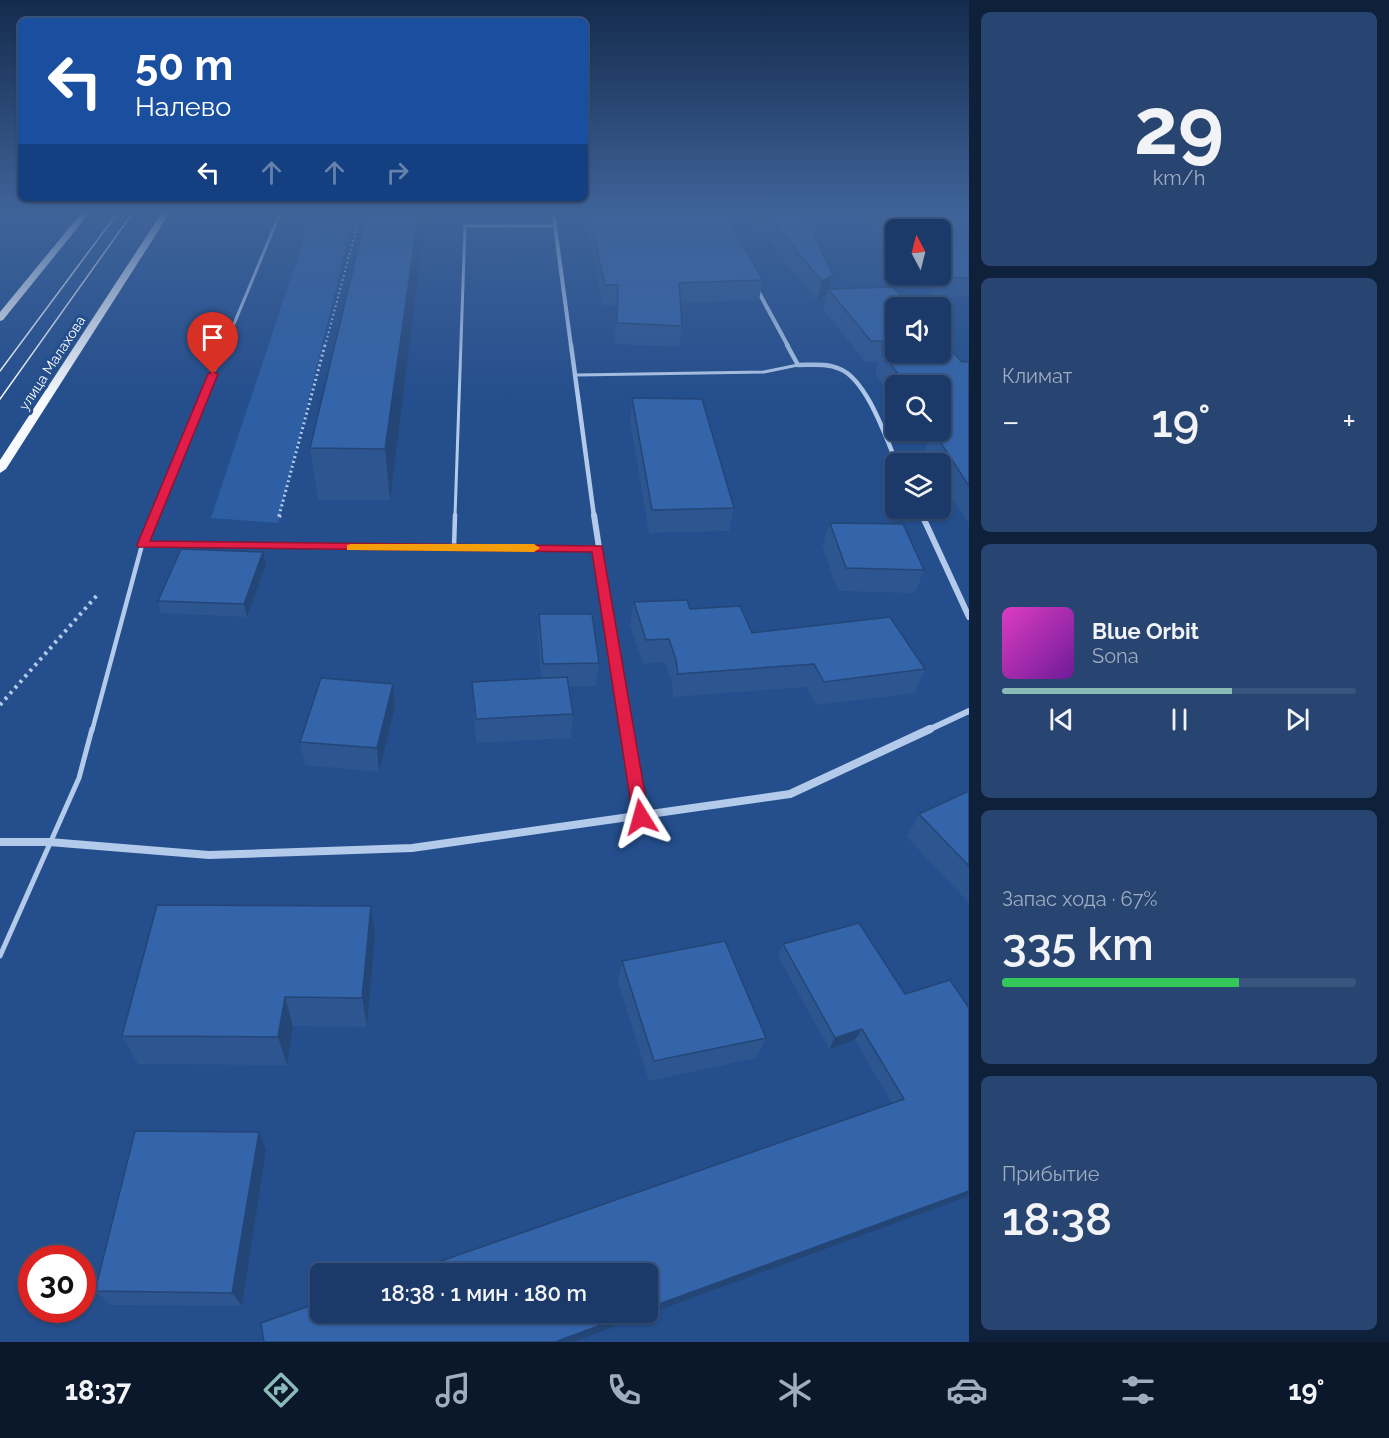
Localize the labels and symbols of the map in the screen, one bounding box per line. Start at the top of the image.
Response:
north arrow [885,219,951,285]
pin [187,312,238,374]
street label: улица Малахова [16,313,88,413]
position arrow [609,785,673,849]
speed limit sign: 30 [18,1245,96,1323]

